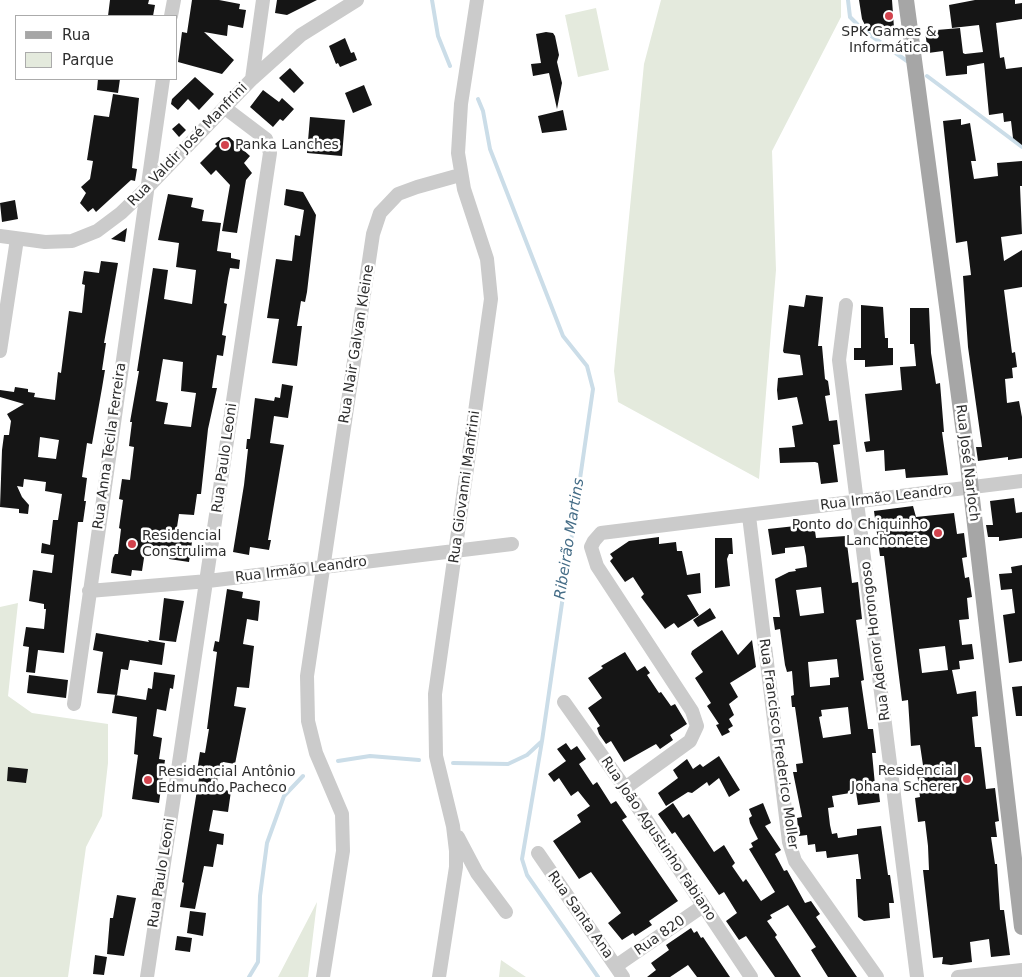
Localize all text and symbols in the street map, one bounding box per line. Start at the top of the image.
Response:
marker: SPK Games & Informática [883,10,895,22]
legend [15,15,178,80]
place label: SPK Games & Informática [841,24,937,56]
text: Rua [62,26,90,44]
text: Parque [62,51,114,69]
street label: Rua Valdir José Manfrini [125,80,251,210]
place label: Panka Lanches [235,137,339,153]
marker: Panka Lanches [219,139,231,151]
street label: Rua Nair Galvan Kleine [336,263,378,425]
street label: Rua Anna Tecila Ferreira [90,361,130,531]
street label: Rua Paulo Leoni [209,402,241,514]
street label: Rua José Narloch [951,403,983,523]
street label: Rua Giovanni Manfrini [446,410,484,564]
water label: Ribeirão Martins [552,477,588,601]
street label: Rua Irmão Leandro [819,482,953,514]
place label: Ponto do Chiquinho Lanchonete [792,517,928,550]
marker: Ponto do Chiquinho Lanchonete [932,527,944,539]
place label: Residencial Construlima [142,528,227,560]
marker: Residencial Construlima [126,538,138,550]
street label: Rua Irmão Leandro [234,554,368,586]
street label: Rua Adenor Horongoso [858,560,894,722]
street label: Rua Francisco Frederico Moller [755,638,801,850]
street label: Rua João Agustinho Fabiano [597,754,719,924]
place label: Residencial Johana Scherer [851,763,957,796]
place label: Residencial Antônio Edmundo Pacheco [158,764,296,796]
marker: Residencial Johana Scherer [961,773,973,785]
marker: Residencial Antônio Edmundo Pacheco [142,774,154,786]
street label: Rua Paulo Leoni [145,817,179,929]
street label: Rua Santa Ana [544,868,616,962]
street label: Rua 820 [632,913,688,959]

